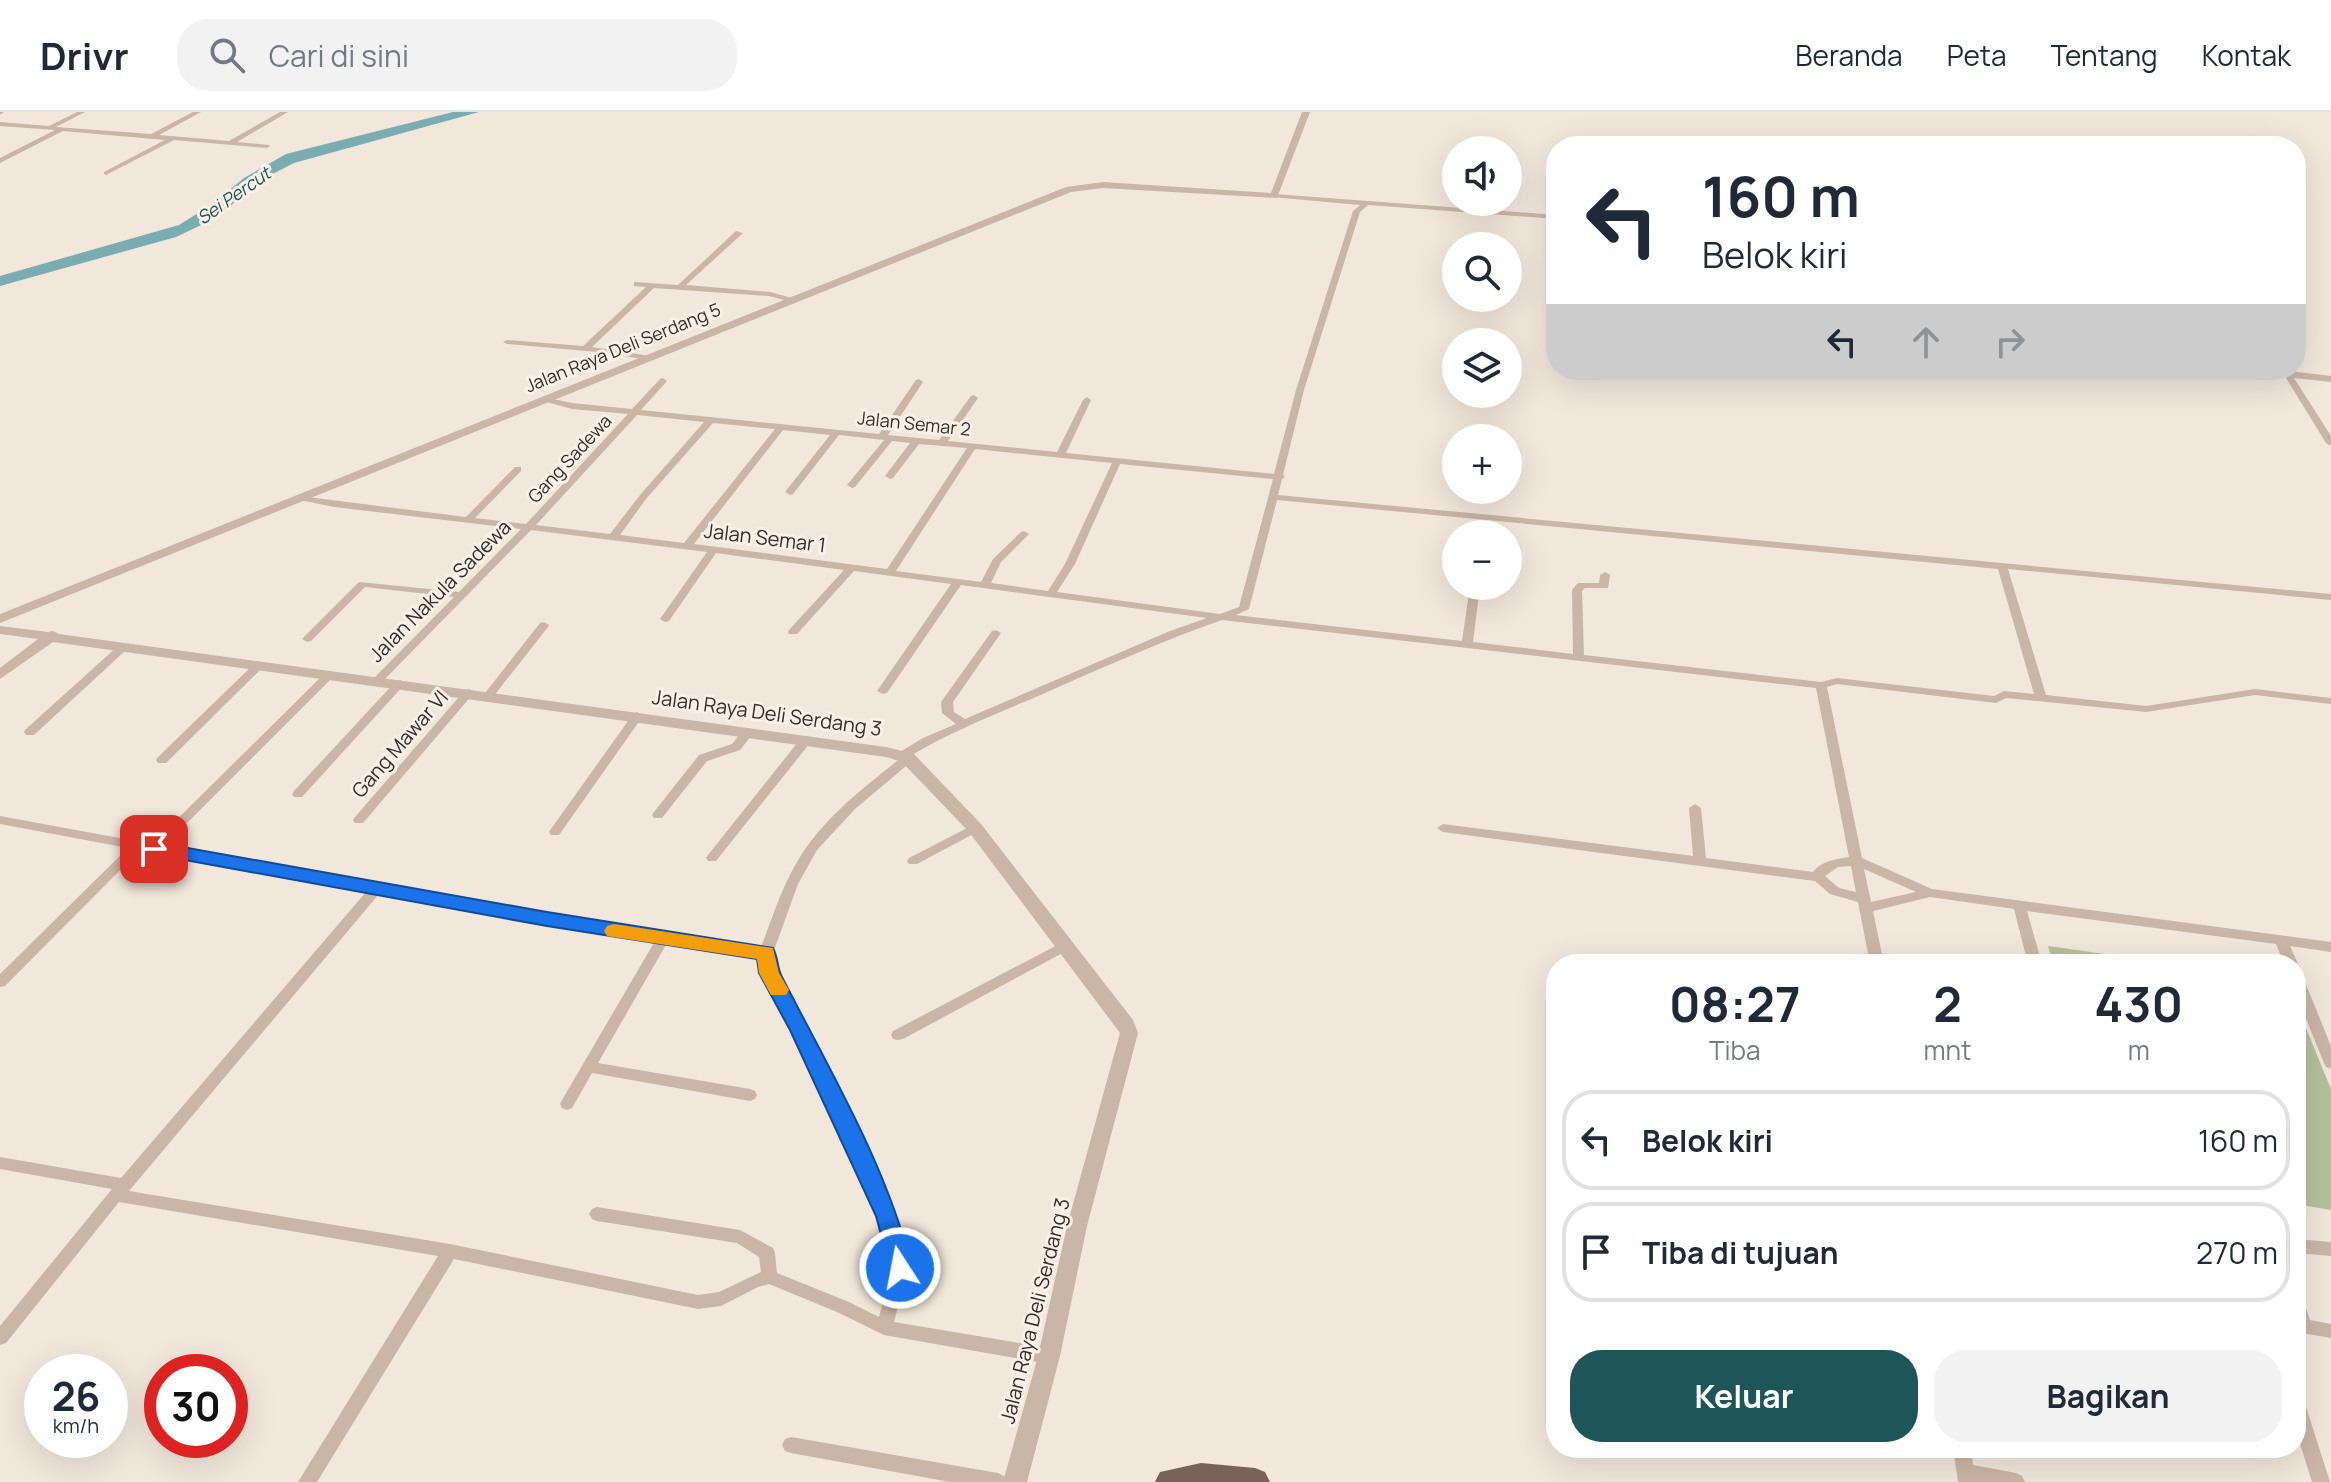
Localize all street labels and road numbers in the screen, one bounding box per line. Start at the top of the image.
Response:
street label: Jalan Raya Deli Serdang 5 [521,297,724,397]
street label: Jalan Semar 2 [856,405,972,441]
street label: Gang Sadewa [522,409,617,508]
street label: Jalan Nakula Sadewa [363,514,517,668]
street label: Jalan Semar 1 [702,517,828,558]
street label: Jalan Raya Deli Serdang 3 [650,683,884,742]
street label: Gang Mawar VI [345,684,454,803]
street label: Jalan Raya Deli Serdang 3 [993,1195,1076,1427]

